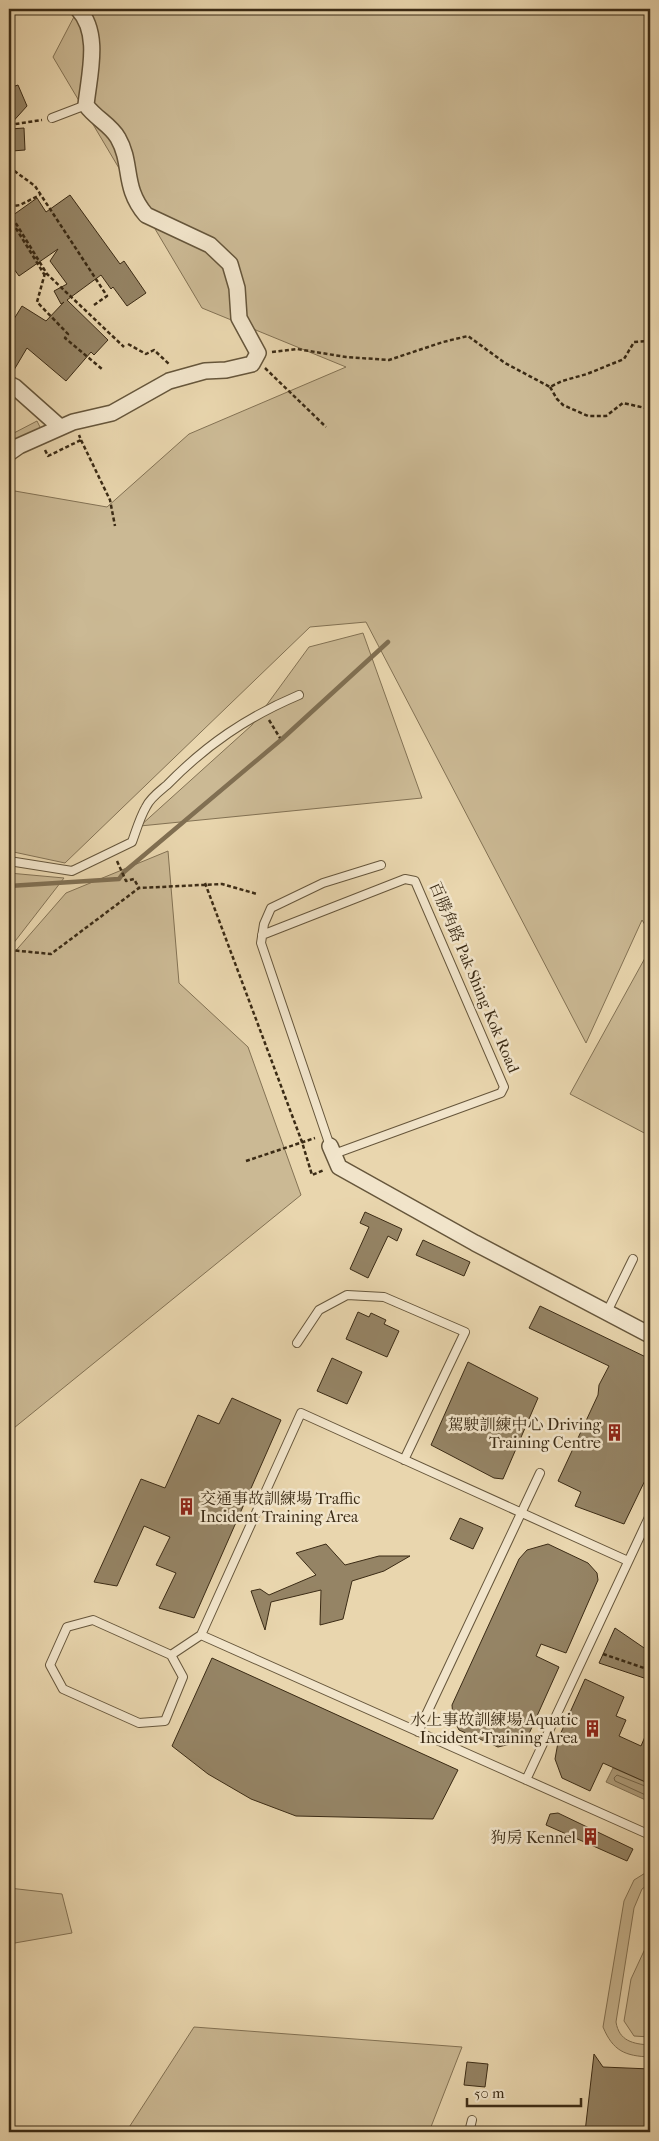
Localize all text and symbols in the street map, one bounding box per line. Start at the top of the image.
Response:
street label: 百勝角路 Pak Shing Kok Road [426,879,524,1076]
place label: 駕駛訓練中心 Driving Training Centre [447,1415,601,1452]
building icon: 駕駛訓練中心 Driving Training Centre [605,1423,625,1443]
place label: 交通事故訓練場 Traffic Incident Training Area [200,1489,360,1526]
building icon: 交通事故訓練場 Traffic Incident Training Area [176,1497,196,1517]
place label: 水上事故訓練場 Aquatic Incident Training Area [410,1710,579,1747]
building icon: 水上事故訓練場 Aquatic Incident Training Area [582,1718,602,1738]
building icon: 狗房 Kennel [580,1827,600,1847]
place label: 狗房 Kennel [491,1828,577,1847]
scale bar [467,2076,580,2108]
text: 50 m [474,2084,505,2102]

